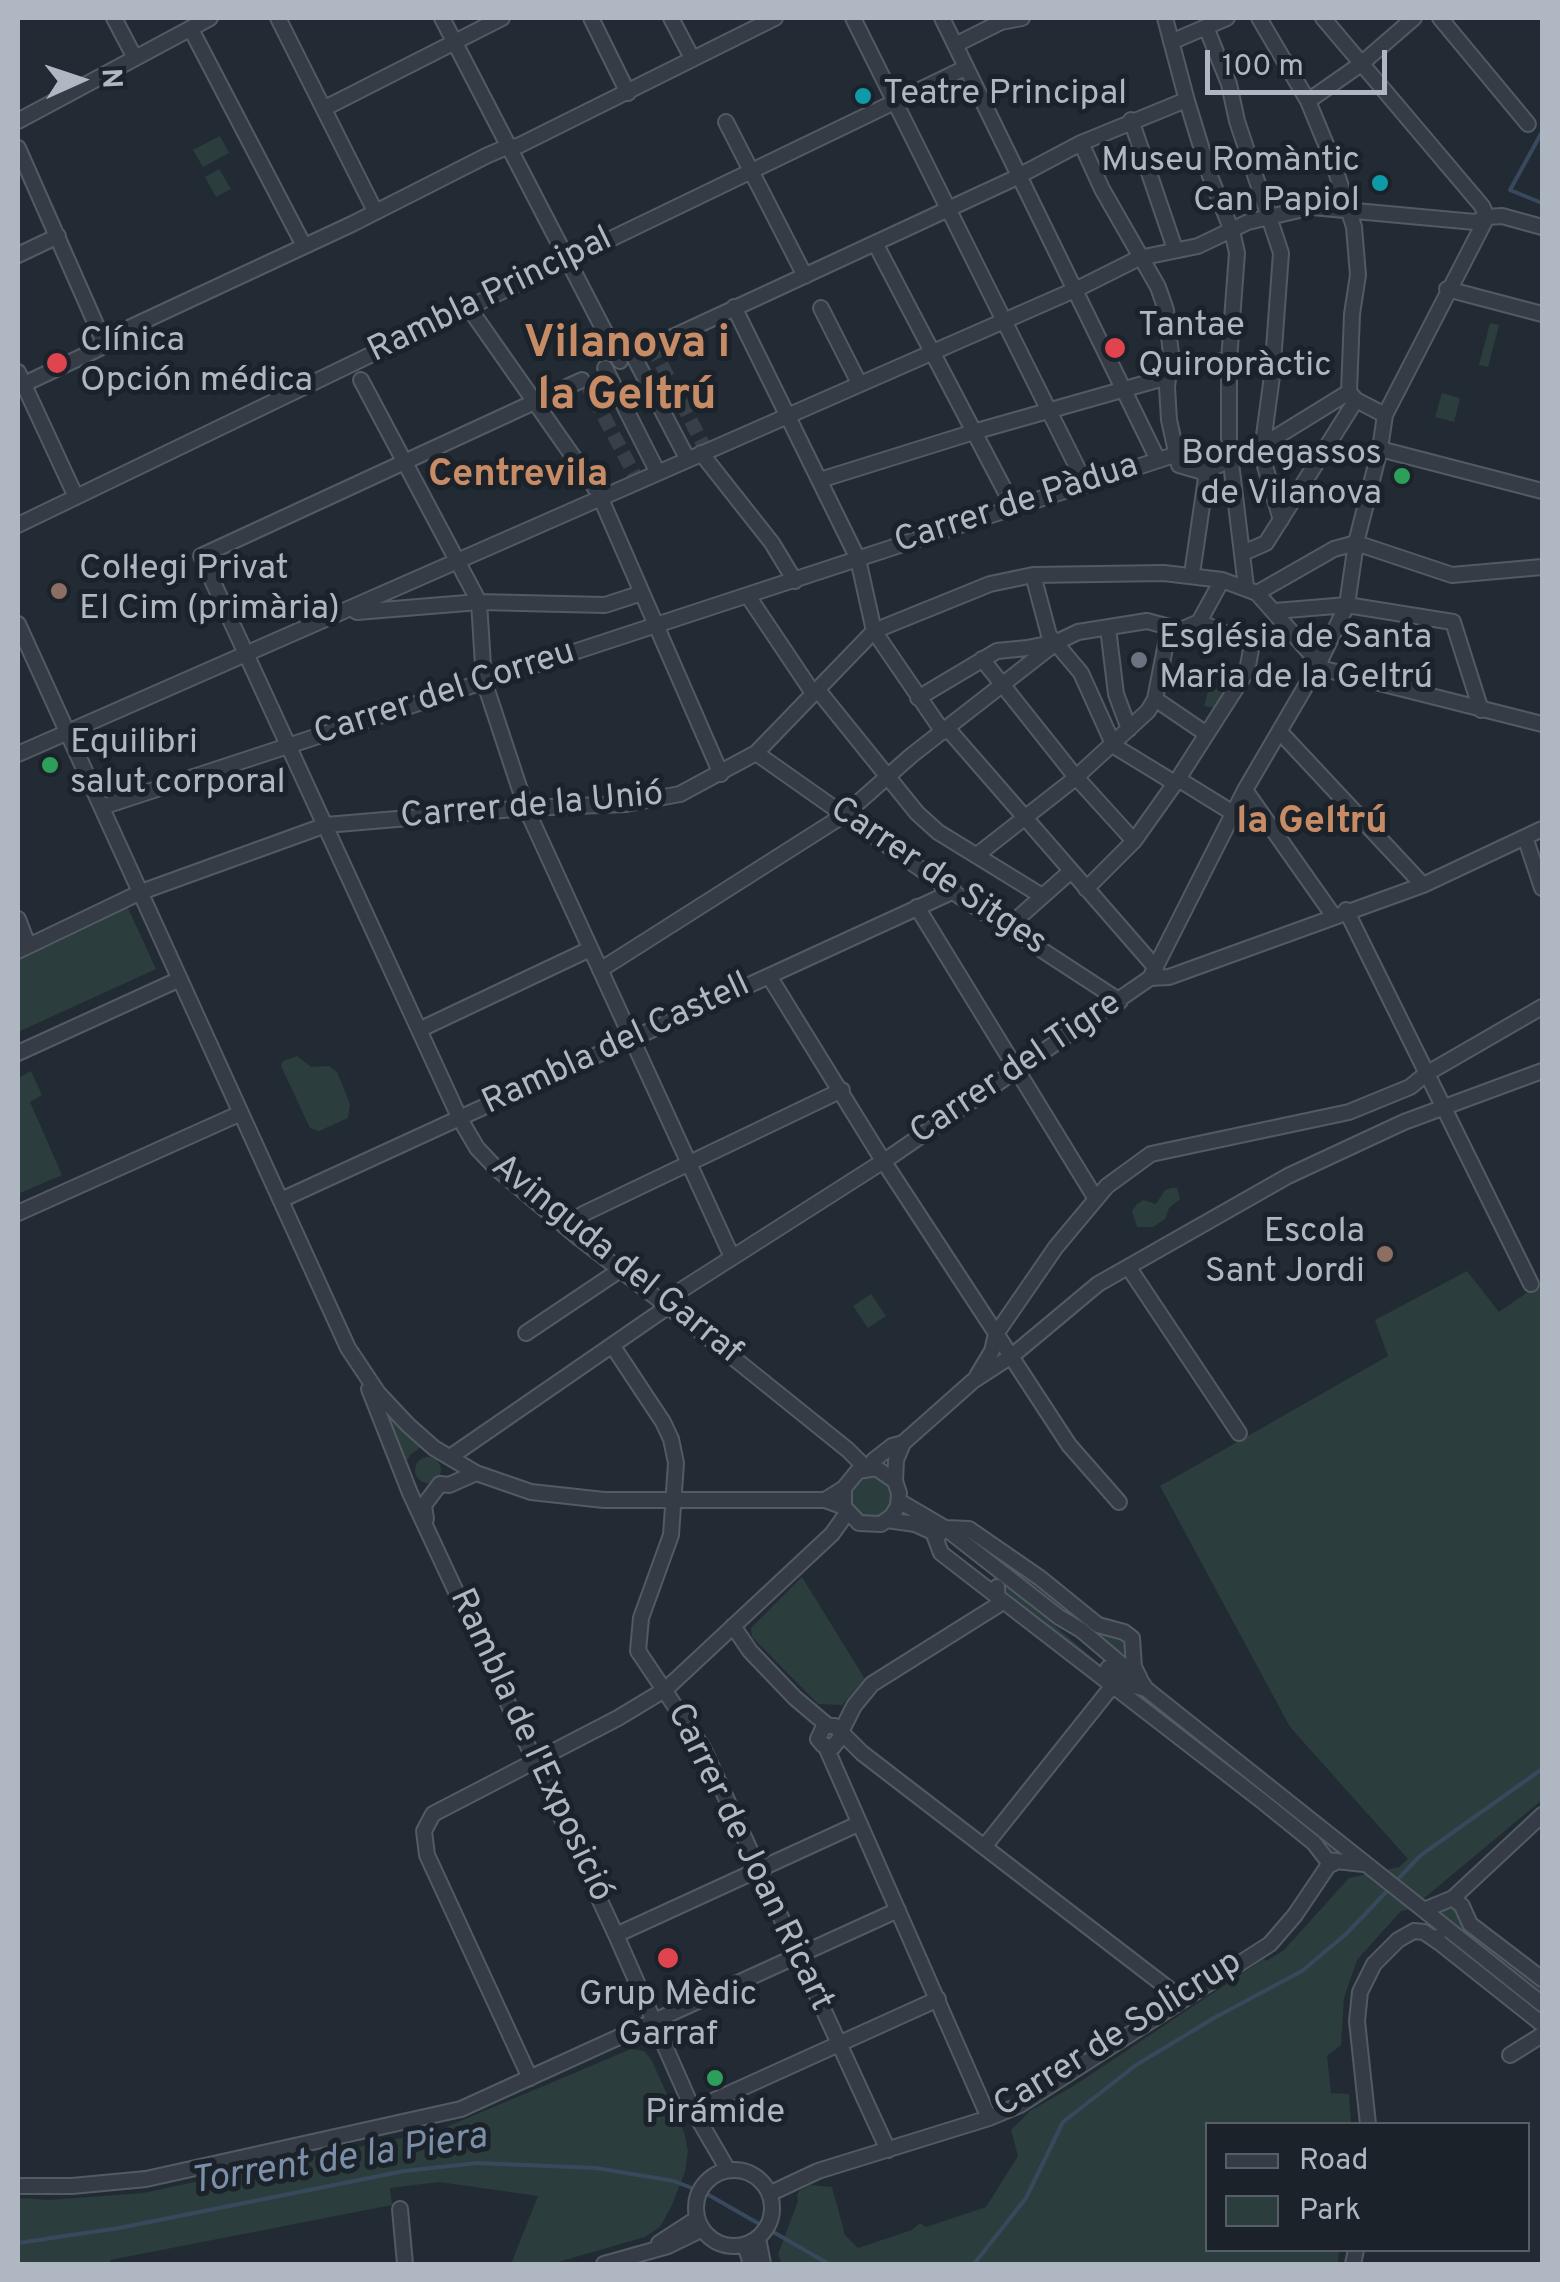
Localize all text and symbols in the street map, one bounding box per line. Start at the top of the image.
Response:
north arrow [30,30,130,130]
scale bar [1210,30,1392,92]
text: 100 m [1222,49,1304,86]
text: N [91,67,128,89]
place label: Teatre Principal [883,75,1127,117]
marker: Teatre Principal [852,85,874,107]
place label: Museu Romàntic Can Papiol [1101,142,1360,224]
marker: Museu Romàntic Can Papiol [1369,172,1391,194]
street label: Rambla Principal [362,220,620,374]
place label: Tantae Quiropràctic [1138,307,1332,389]
district label: Vilanova i la Geltrú [524,320,730,426]
place label: Clínica Opción médica [80,322,313,404]
marker: Tantae Quiropràctic [1102,335,1128,361]
marker: Clínica Opción médica [44,350,70,376]
place label: Bordegassos de Vilanova [1181,435,1382,517]
street label: Carrer de Pàdua [890,447,1144,565]
district label: Centrevila [428,454,608,500]
marker: Bordegassos de Vilanova [1391,465,1413,487]
place label: Col·legi Privat El Cim (primària) [79,550,340,632]
marker: Col·legi Privat El Cim (primària) [48,580,70,602]
place label: Església de Santa Maria de la Geltrú [1159,619,1433,701]
street label: Carrer del Correu [309,633,581,757]
marker: Església de Santa Maria de la Geltrú [1128,649,1150,671]
place label: Equilibri salut corporal [70,724,286,806]
marker: Equilibri salut corporal [39,754,61,776]
street label: Carrer de la Unió [399,776,665,840]
street label: Carrer de Sitges [821,790,1053,966]
district label: la Geltrú [1236,801,1388,847]
street label: Rambla del Castell [477,966,757,1126]
street label: Carrer del Tigre [904,984,1130,1156]
street label: Avinguda del Garraf [481,1147,749,1375]
place label: Escola Sant Jordi [1205,1213,1365,1295]
marker: Escola Sant Jordi [1374,1243,1396,1265]
street label: Rambla de l'Exposició [438,1583,620,1909]
street label: Carrer de Joan Ricart [655,1697,841,2019]
street label: Carrer de Solicrup [987,1943,1251,2129]
marker: Grup Mèdic Garraf [655,1945,681,1971]
place label: Grup Mèdic Garraf [579,1976,757,2058]
marker: Pirámide [704,2067,726,2089]
place label: Pirámide [645,2094,785,2136]
water label: Torrent de la Piera [187,2116,491,2208]
legend [1205,2122,1530,2252]
text: Road [1299,2143,1368,2180]
text: Park [1299,2193,1361,2230]

